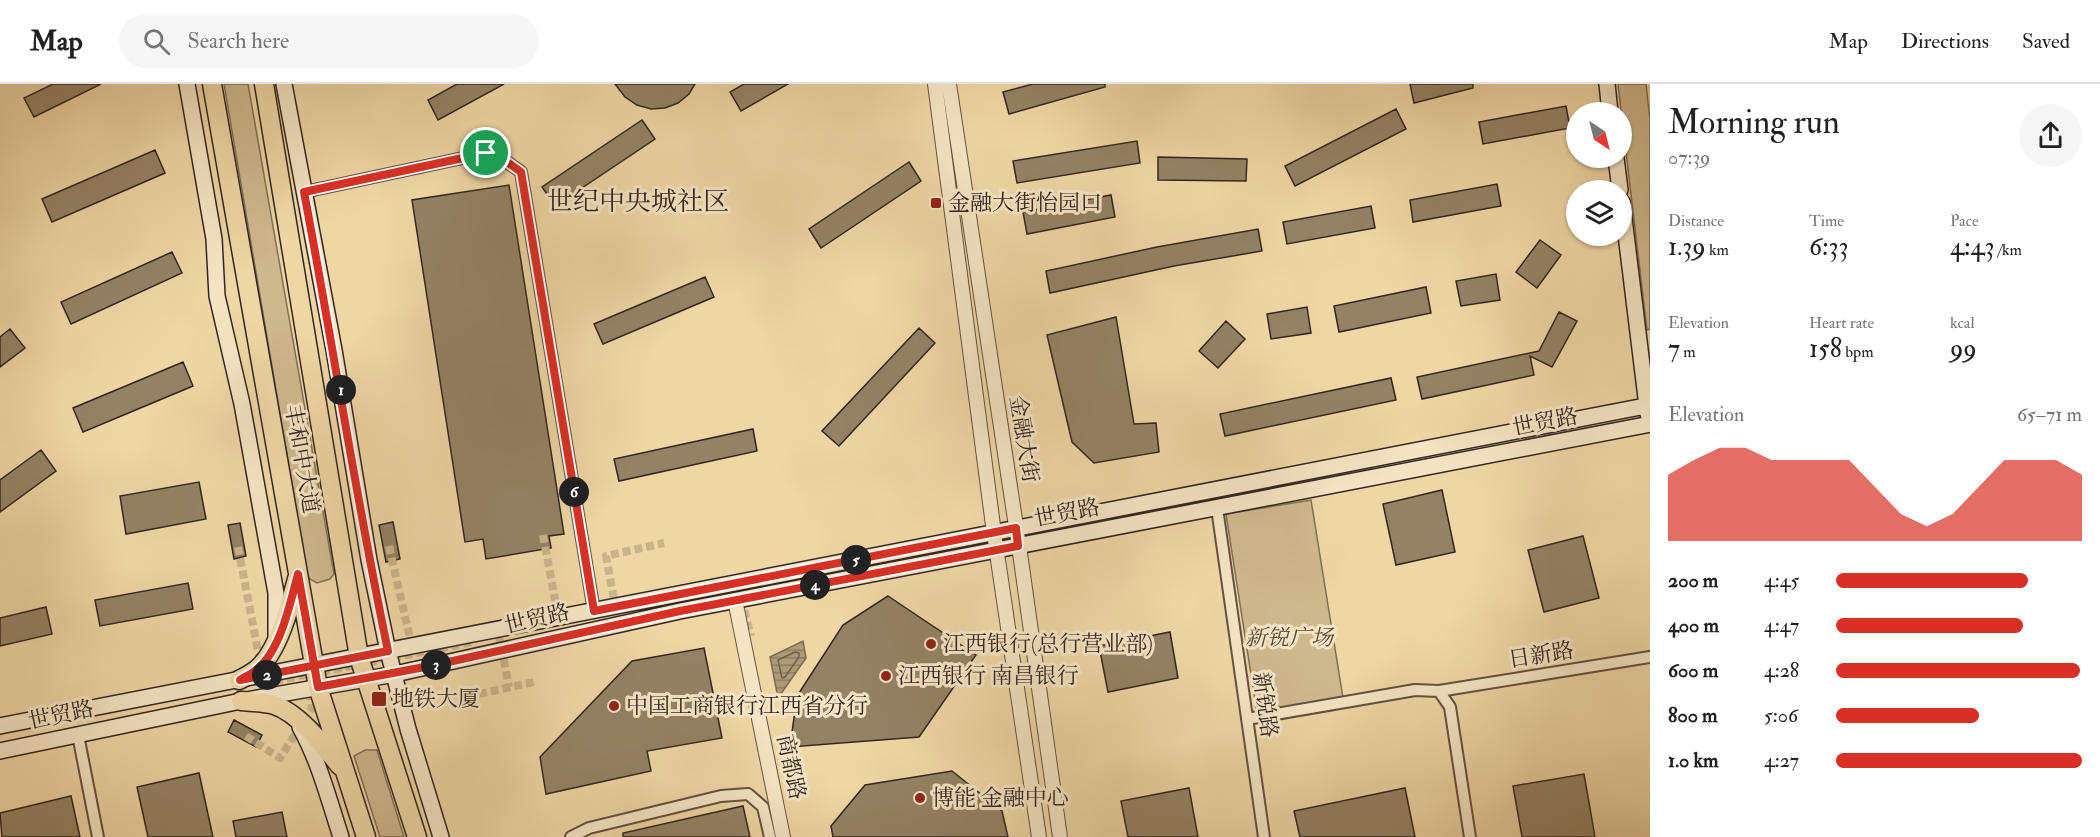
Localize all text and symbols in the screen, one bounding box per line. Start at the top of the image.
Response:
search box [119,14,539,68]
text: Map [30,24,83,59]
icon: search [140,25,173,58]
text: Search here [188,27,289,55]
text: Map [1828,28,1868,55]
text: Directions [1901,28,1989,55]
text: Saved [2022,28,2070,55]
north arrow [1566,102,1632,168]
map controls [1566,102,1632,246]
text: Morning run [1668,102,1840,143]
button: share [2019,104,2082,167]
pin [460,127,511,178]
icon: arrive [469,136,502,169]
text: 07:39 [1668,145,1710,170]
button: layers [1566,180,1632,246]
district label: 世纪中央城社区 [547,186,729,218]
place label: 金融大街怡园口 [948,189,1102,217]
marker: 金融大街怡园口 [929,196,943,210]
text: Distance [1668,211,1724,231]
text: Time [1809,211,1844,231]
text: Pace [1950,211,1979,231]
text: 1.39 [1668,231,1706,263]
text: 6:33 [1809,231,1849,263]
text: 4:43 [1950,231,1994,263]
text: km [1706,240,1729,260]
text: /km [1994,240,2022,260]
text: Elevation [1668,313,1729,333]
text: Heart rate [1809,313,1874,333]
text: kcal [1950,313,1975,333]
text: 7 [1668,333,1680,365]
text: 158 [1809,333,1842,365]
text: 99 [1950,333,1977,365]
text: m [1680,342,1696,362]
text: bpm [1842,342,1874,362]
pin: 1 [326,375,356,405]
text: 1 [338,380,344,400]
street label: 金融大街 [1003,393,1045,485]
street label: 丰和中大道 [279,402,325,516]
street label: 世贸路 [1510,402,1580,442]
text: Elevation [1668,402,1744,427]
text: 65–71 m [2017,402,2082,427]
pin: 6 [559,477,589,507]
text: 6 [570,482,578,502]
street label: 世贸路 [1032,493,1102,533]
pin: 5 [841,545,871,575]
text: 5 [852,550,860,570]
text: 200 m [1668,568,1718,593]
text: 4:45 [1764,568,1799,593]
pin: 4 [800,570,830,600]
text: 4 [811,575,819,595]
street label: 世贸路 [502,598,572,640]
text: 400 m [1668,613,1719,638]
text: 4:47 [1764,613,1799,638]
park label: 新锐广场 [1245,624,1335,652]
place label: 江西银行(总行营业部) [943,630,1153,658]
street label: 日新路 [1506,636,1576,674]
marker: 江西银行(总行营业部) [924,637,938,651]
pin: 3 [421,650,451,680]
text: 3 [433,655,439,675]
text: 600 m [1668,658,1718,683]
text: 4:28 [1764,658,1799,683]
pin: 2 [252,660,282,690]
place label: 江西银行 南昌银行 [898,662,1079,690]
text: 2 [263,665,271,685]
marker: 江西银行 南昌银行 [879,669,893,683]
street label: 新锐路 [1247,670,1283,740]
place label: 地铁大厦 [392,685,480,713]
marker: 地铁大厦 [370,690,388,708]
place label: 中国工商银行江西省分行 [626,692,868,720]
street label: 世贸路 [26,694,96,736]
marker: 中国工商银行江西省分行 [607,699,621,713]
text: 800 m [1668,703,1718,728]
text: 5:06 [1764,703,1798,728]
street label: 商都路 [770,732,812,802]
text: 1.0 km [1668,748,1719,773]
text: 4:27 [1764,748,1799,773]
place label: 博能 金融中心 [932,784,1069,812]
marker: 博能 金融中心 [913,791,927,805]

